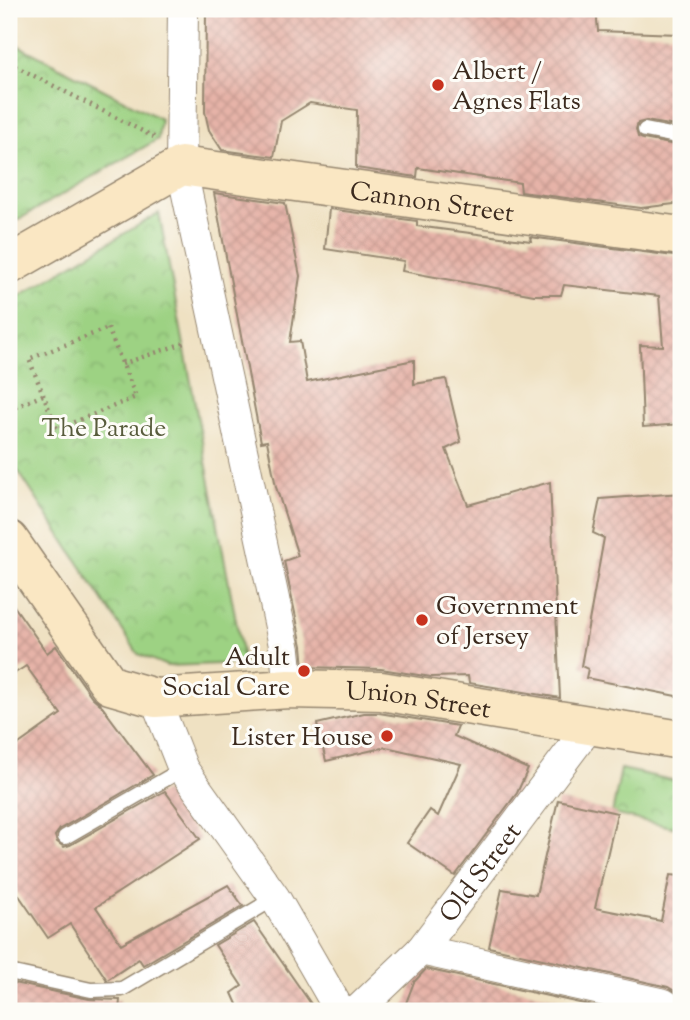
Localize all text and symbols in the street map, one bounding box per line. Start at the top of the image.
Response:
place label: Albert / Agnes Flats [452,54,581,121]
marker: Albert / Agnes Flats [430,77,446,93]
street label: Cannon Street [347,174,516,233]
park label: The Parade [42,411,166,448]
place label: Government of Jersey [436,589,578,656]
marker: Government of Jersey [414,612,430,628]
place label: Adult Social Care [162,640,290,707]
marker: Adult Social Care [296,663,312,679]
street label: Union Street [346,674,493,730]
place label: Lister House [231,720,373,757]
marker: Lister House [379,728,395,744]
street label: Old Street [432,816,532,931]

